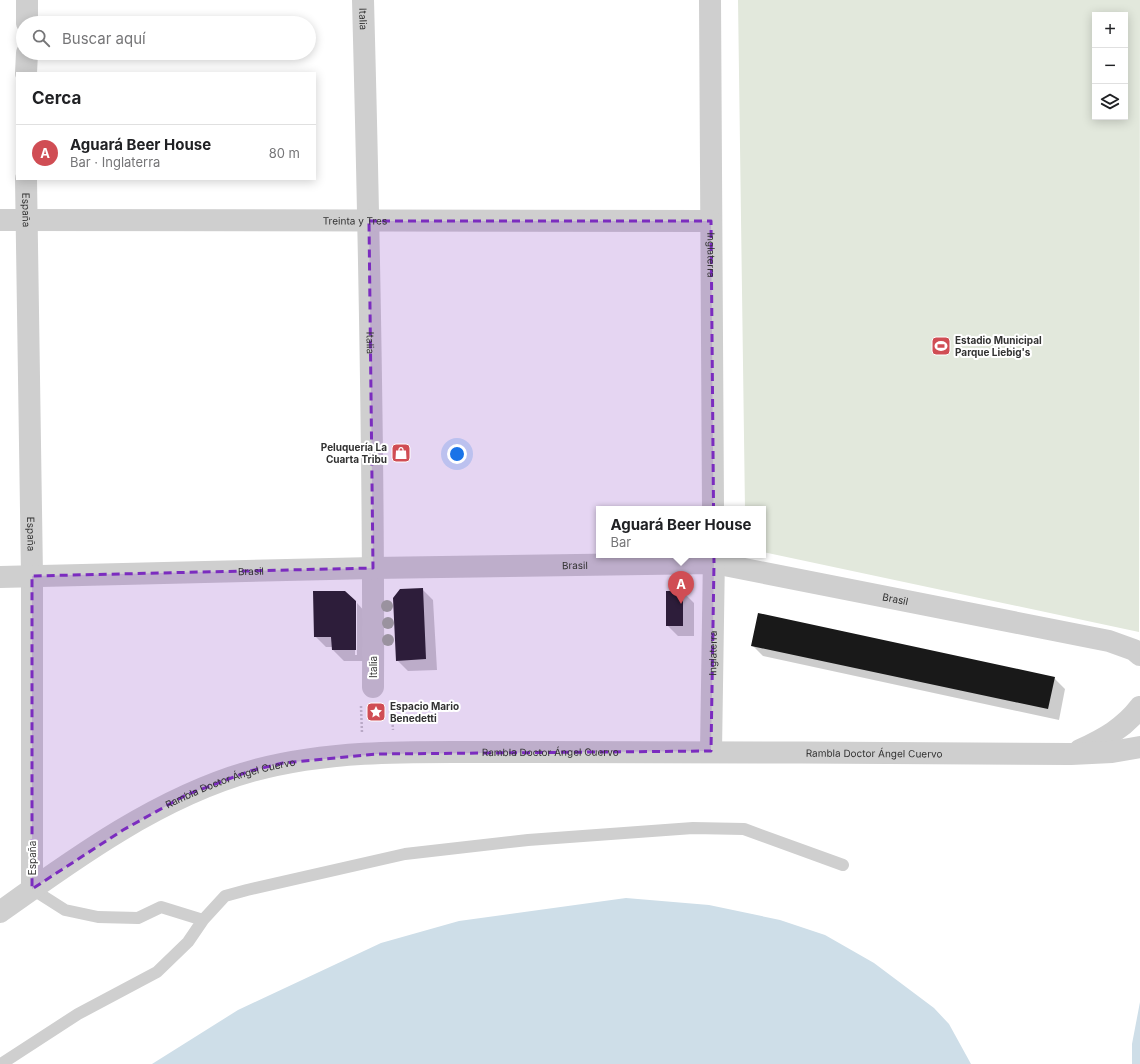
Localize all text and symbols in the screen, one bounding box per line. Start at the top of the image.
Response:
street label: Italia [357,8,370,30]
map controls [1092,12,1128,120]
button: + [1092,12,1128,48]
search box [16,16,316,60]
icon: search [30,27,52,49]
text: Buscar aquí [62,29,146,48]
button: − [1092,48,1128,84]
button: layers [1092,84,1128,120]
text: Cerca [32,88,81,108]
text: Aguará Beer House [70,135,211,154]
text: A [40,145,50,161]
text: 80 m [269,145,300,161]
text: Bar · Inglaterra [70,154,160,170]
street label: España [20,193,33,227]
street label: Treinta y Tres [323,214,387,227]
street label: Inglaterra [705,232,718,278]
street label: Italia [364,332,377,354]
place label: Estadio Municipal Parque Liebig's [955,334,1042,359]
sports icon: Estadio Municipal Parque Liebig's [930,335,952,357]
place label: Peluquería La Cuarta Tribu [321,441,387,465]
shop icon: Peluquería La Cuarta Tribu [390,442,412,464]
your location [447,444,467,464]
popup [596,506,766,558]
text: Aguará Beer House [610,515,752,534]
street label: España [25,517,38,551]
text: Bar [610,534,631,550]
street label: Brasil [562,559,588,571]
street label: Brasil [238,565,264,577]
pin: A [668,571,694,604]
street label: Brasil [881,590,909,607]
street label: Inglaterra [706,630,719,676]
street label: Italia [367,656,379,678]
place label: Espacio Mario Benedetti [390,700,459,724]
place icon: Espacio Mario Benedetti [365,701,387,723]
street label: Rambla Doctor Ángel Cuervo [482,745,619,758]
street label: Rambla Doctor Ángel Cuervo [806,746,943,760]
street label: Rambla Doctor Ángel Cuervo [163,756,296,810]
street label: España [26,841,38,875]

